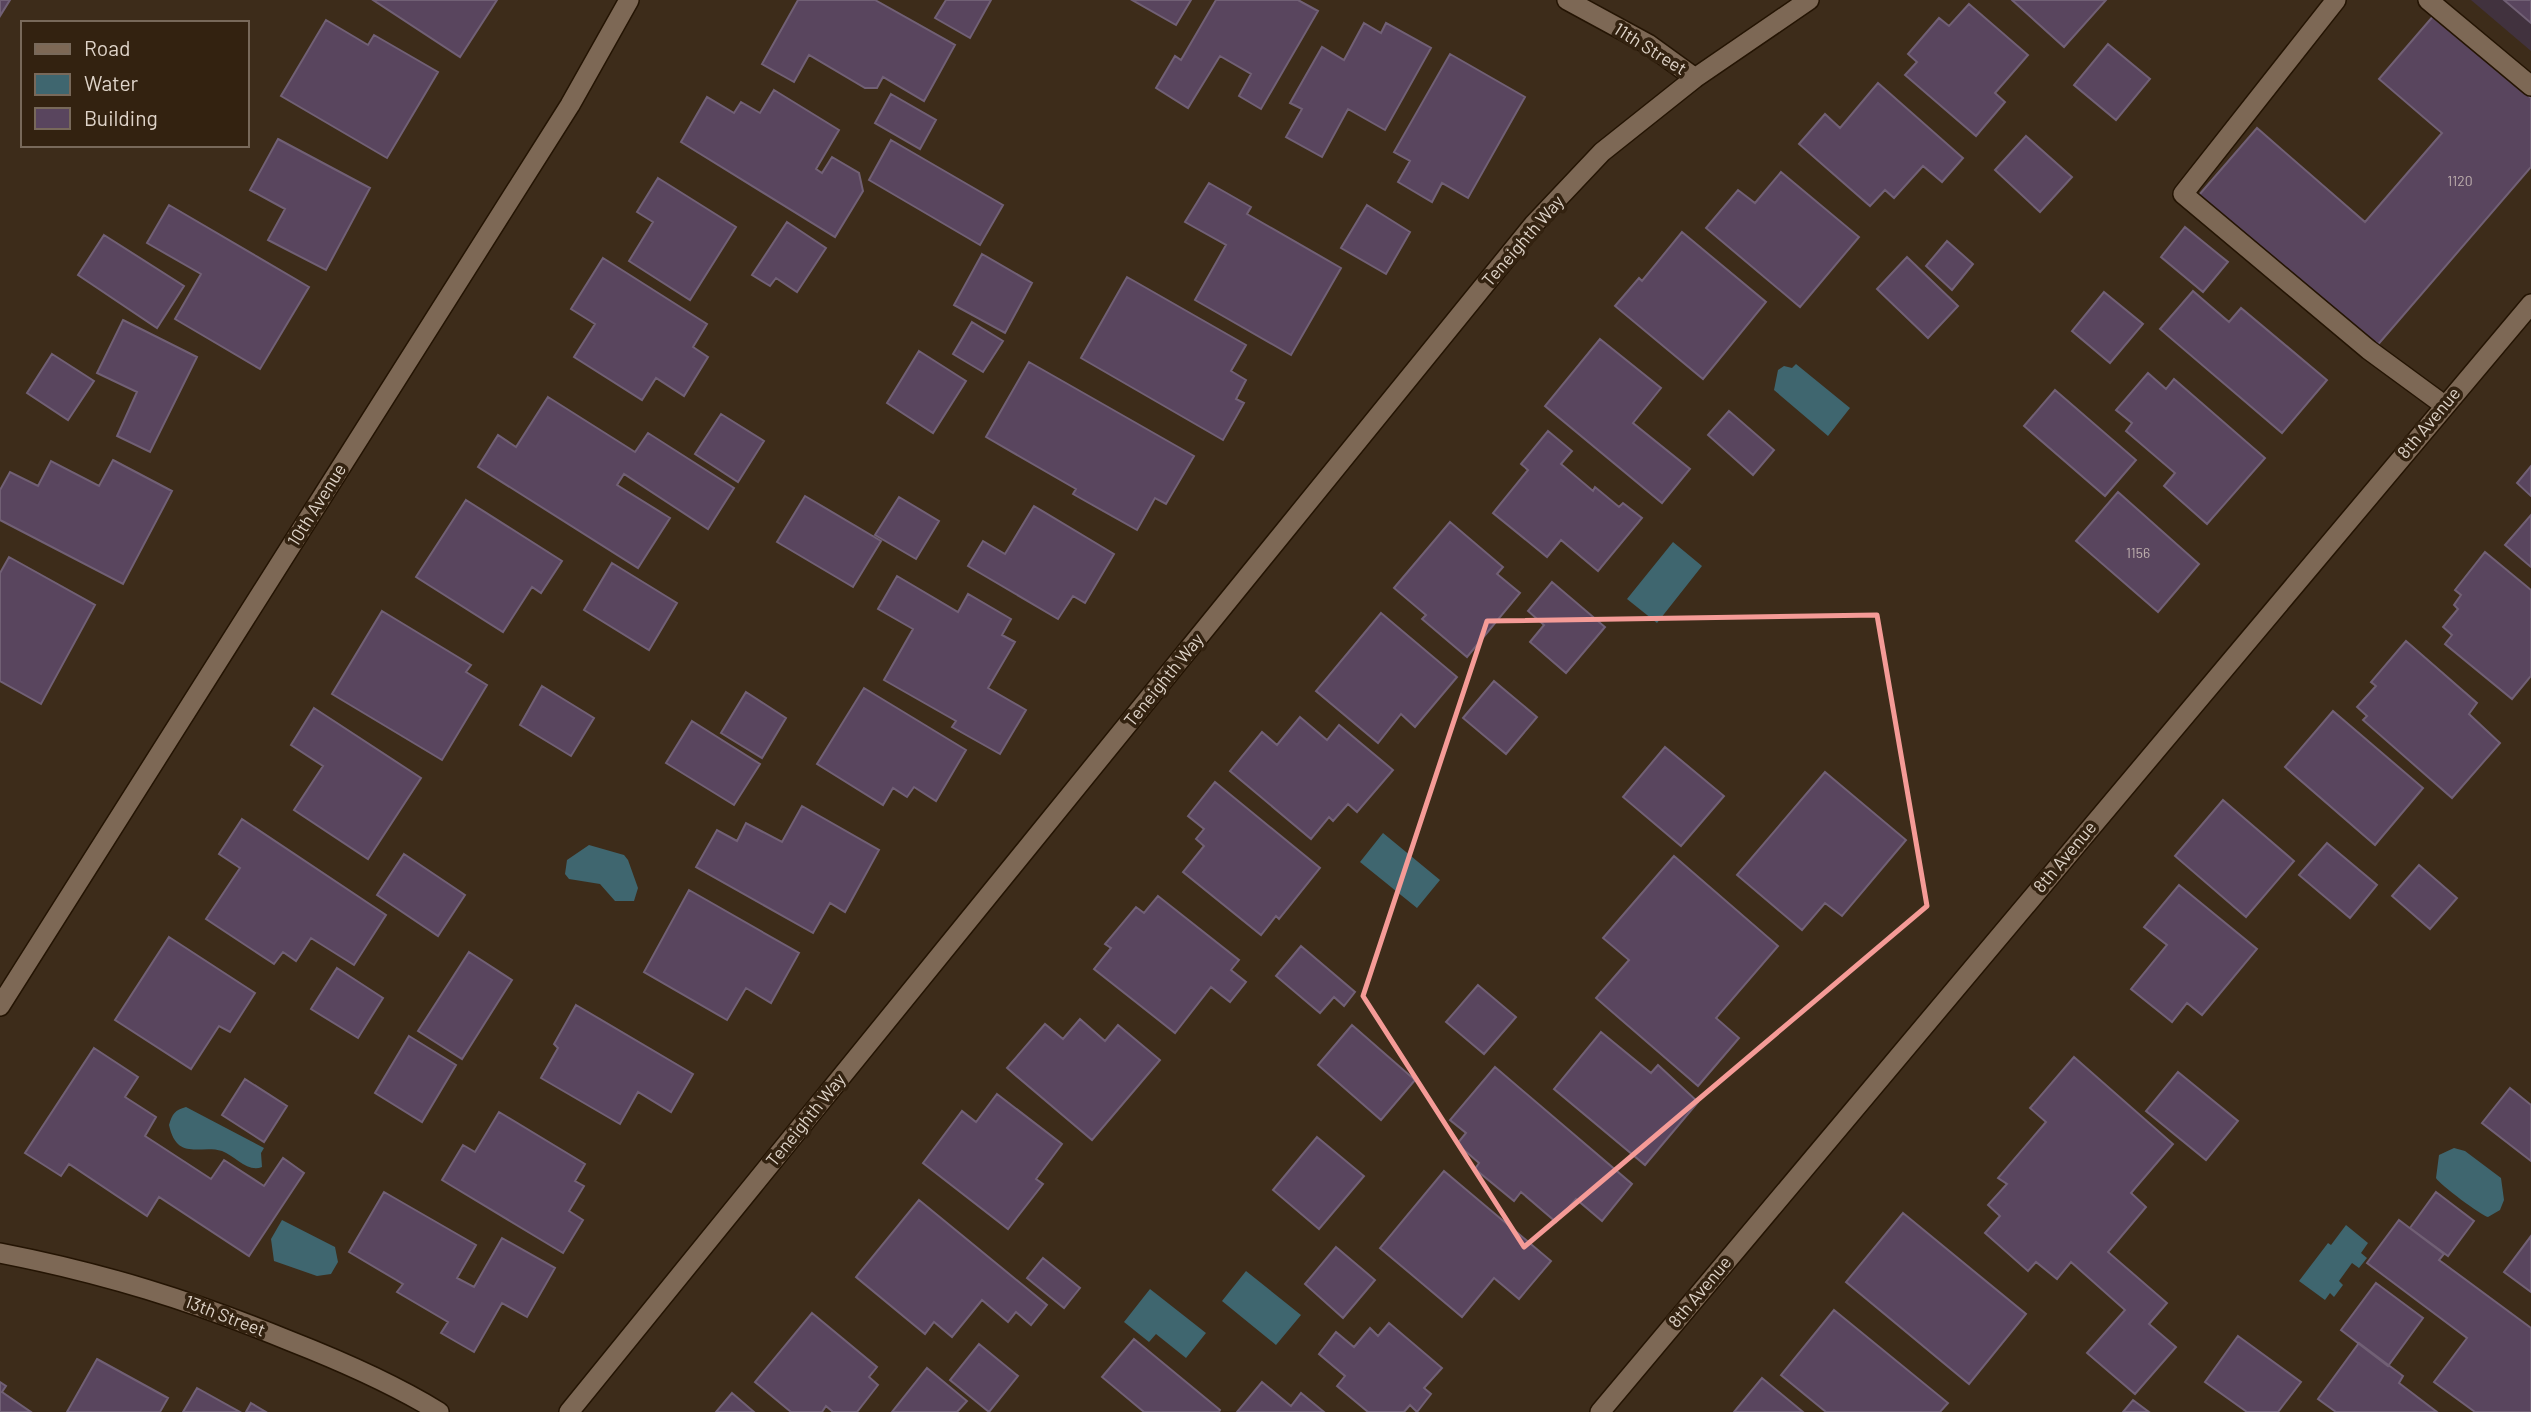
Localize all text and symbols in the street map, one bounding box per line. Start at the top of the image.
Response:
street label: 11th Street [1610,17,1691,79]
legend [21,21,248,147]
text: Road [84,35,130,60]
text: Water [84,70,139,95]
text: Building [84,105,158,130]
house number: 1120 [2447,172,2473,189]
street label: Teneighth Way [1477,190,1568,291]
street label: 8th Avenue [2392,382,2464,463]
street label: 10th Avenue [282,459,350,550]
house number: 1156 [2126,544,2150,561]
street label: Teneighth Way [1119,628,1208,731]
street label: 8th Avenue [2028,816,2100,897]
street label: Teneighth Way [761,1068,850,1171]
street label: 8th Avenue [1663,1251,1735,1332]
street label: 13th Street [182,1290,269,1340]

